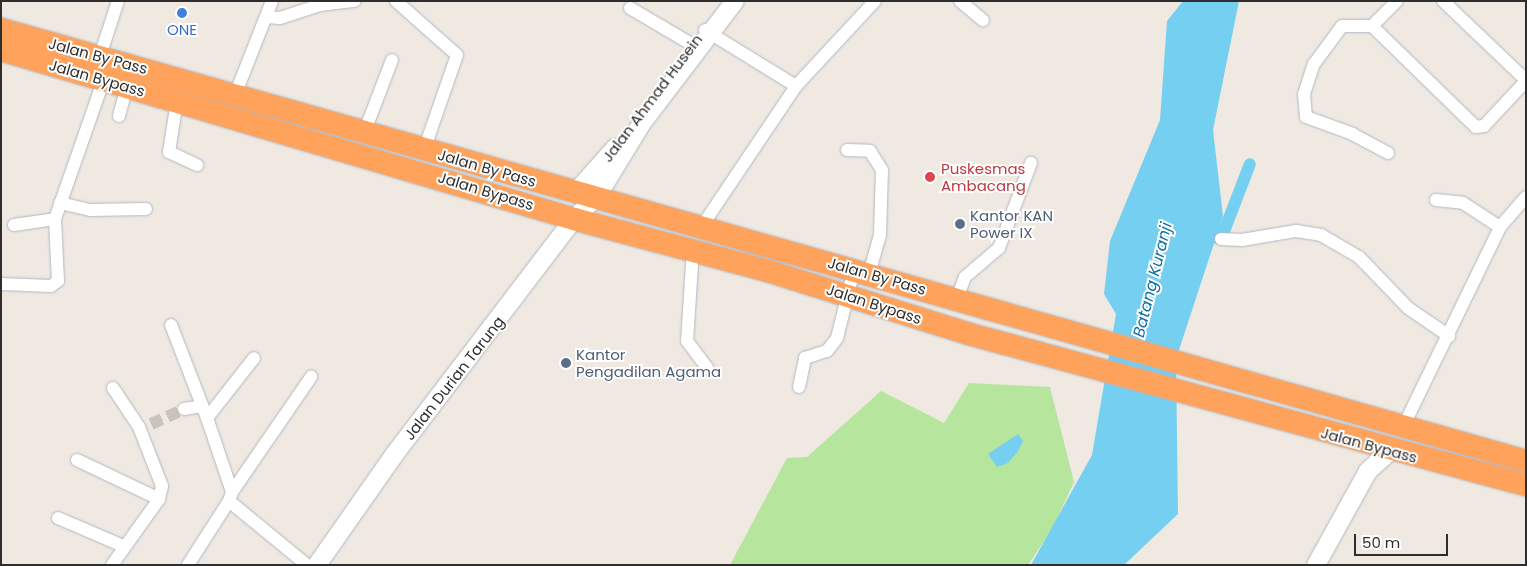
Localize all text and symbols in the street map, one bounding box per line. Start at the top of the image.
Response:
marker: ONE [176,7,188,19]
place label: ONE [167,21,197,39]
street label: Jalan Ahmad Husein [598,31,706,165]
street label: Jalan By Pass [47,34,149,78]
street label: Jalan Bypass [47,56,147,100]
street label: Jalan By Pass [436,145,538,191]
place label: Puskesmas Ambacang [941,159,1026,194]
street label: Jalan Bypass [436,168,536,214]
marker: Puskesmas Ambacang [923,170,937,184]
place label: Kantor KAN Power IX [970,206,1053,241]
marker: Kantor KAN Power IX [954,218,966,230]
water label: Batang Kuranji [1129,221,1177,339]
street label: Jalan By Pass [826,253,928,299]
street label: Jalan Bypass [824,280,924,328]
street label: Jalan Durian Tarung [400,313,508,443]
place label: Kantor Pengadilan Agama [576,345,721,380]
marker: Kantor Pengadilan Agama [560,357,572,369]
street label: Jalan Bypass [1319,423,1419,467]
scale bar [1357,524,1451,556]
text: 50 m [1362,532,1400,553]

